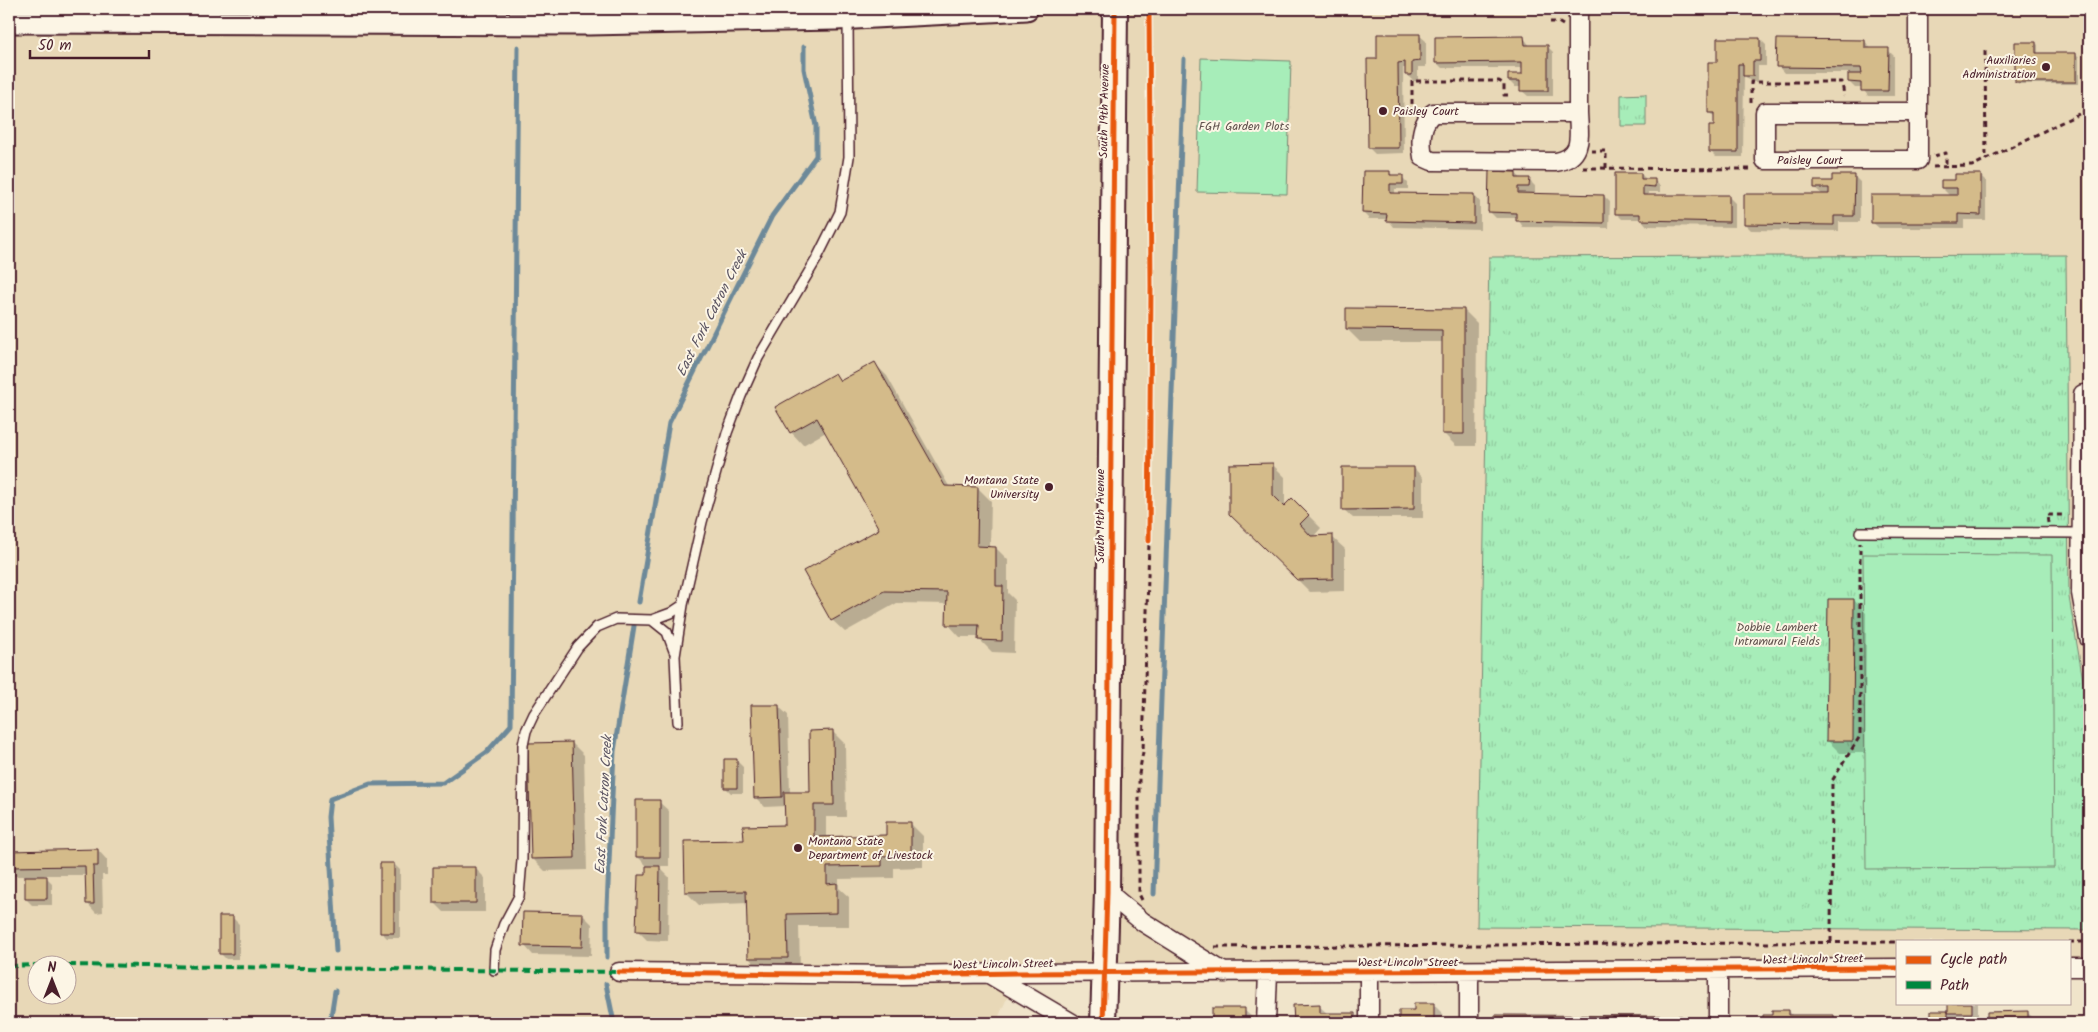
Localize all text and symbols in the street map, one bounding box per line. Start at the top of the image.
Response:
scale bar [30,28,149,60]
text: 50 m [38,34,72,58]
place label: Auxiliaries Administration [1962,51,2036,84]
marker: Auxiliaries Administration [2040,61,2052,73]
street label: South 19th Avenue [1094,63,1115,158]
place label: Paisley Court [1393,102,1459,121]
marker: Paisley Court [1377,105,1389,117]
park label: FGH Garden Plots [1199,117,1289,136]
street label: Paisley Court [1777,151,1843,170]
water label: East Fork Catron Creek [671,244,754,380]
street label: South 19th Avenue [1091,468,1110,563]
place label: Montana State University [964,471,1040,504]
marker: Montana State University [1043,481,1055,493]
park label: Dobbie Lambert Intramural Fields [1734,618,1820,651]
water label: East Fork Catron Creek [589,733,619,875]
place label: Montana State Department of Livestock [808,832,933,865]
marker: Montana State Department of Livestock [792,842,804,854]
legend [1896,940,2070,1004]
text: Cycle path [1940,948,2007,972]
street label: West Lincoln Street [1763,949,1864,970]
street label: West Lincoln Street [1358,953,1459,972]
north arrow [28,954,78,1004]
street label: West Lincoln Street [953,954,1054,975]
text: N [48,957,57,979]
text: Path [1940,974,1969,998]

